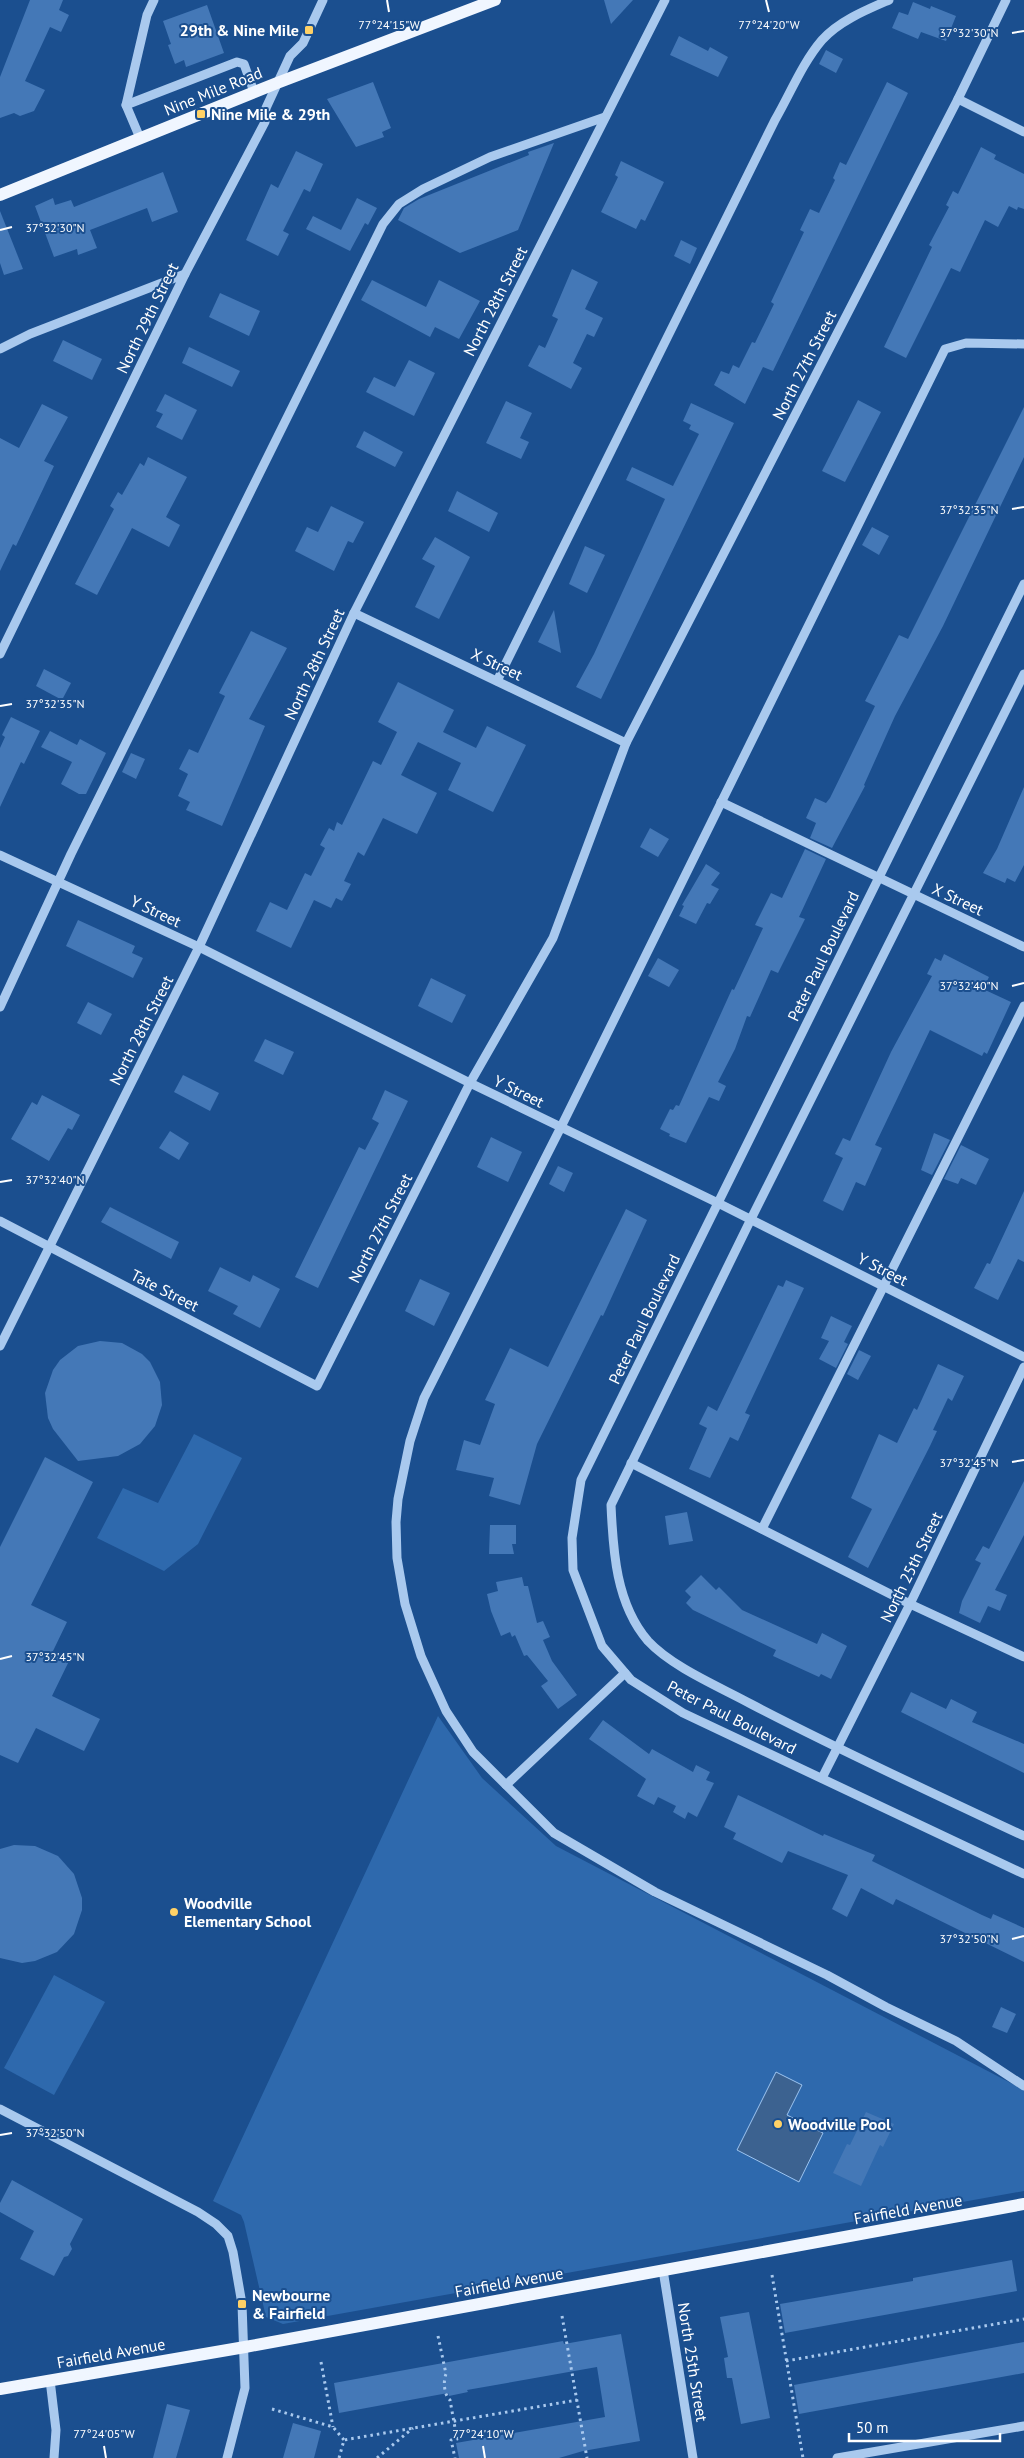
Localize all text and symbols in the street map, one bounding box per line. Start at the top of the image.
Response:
text: 77°24'15"W [358,17,420,32]
text: 77°24'20"W [738,17,800,32]
place label: 29th & Nine Mile [180,20,299,40]
marker: 29th & Nine Mile [303,24,315,36]
text: 37°32'30"N [939,25,999,40]
street label: Nine Mile Road [161,62,265,120]
place label: Nine Mile & 29th [211,104,330,124]
marker: Nine Mile & 29th [195,108,207,120]
text: 37°32'30"N [25,220,85,235]
street label: North 28th Street [459,242,532,359]
street label: North 29th Street [112,259,183,377]
street label: North 27th Street [768,306,840,423]
text: 37°32'35"N [939,502,999,517]
street label: North 28th Street [279,605,349,723]
street label: X Street [468,643,526,685]
text: 37°32'35"N [25,696,85,711]
street label: X Street [929,878,987,920]
street label: Peter Paul Boulevard [783,888,863,1024]
street label: Y Street [127,891,185,932]
street label: North 28th Street [105,971,178,1088]
text: 37°32'40"N [939,978,999,993]
street label: Y Street [490,1070,548,1112]
street label: North 27th Street [344,1169,416,1286]
text: 37°32'40"N [25,1172,85,1187]
street label: Y Street [855,1248,912,1290]
street label: Peter Paul Boulevard [604,1251,684,1387]
street label: Tate Street [128,1264,203,1316]
text: 37°32'45"N [939,1455,999,1470]
street label: North 25th Street [876,1508,947,1626]
text: 37°32'45"N [25,1649,85,1664]
street label: Peter Paul Boulevard [664,1676,800,1758]
place label: Woodville Elementary School [184,1893,311,1931]
marker: Woodville Elementary School [168,1906,180,1918]
text: 37°32'50"N [939,1931,999,1946]
place label: Woodville Pool [788,2114,891,2134]
marker: Woodville Pool [772,2118,784,2130]
text: 37°32'50"N [25,2125,85,2140]
street label: Fairfield Avenue [852,2190,964,2228]
street label: Fairfield Avenue [453,2263,565,2301]
place label: Newbourne & Fairfield [252,2285,330,2323]
marker: Newbourne & Fairfield [236,2298,248,2310]
street label: North 25th Street [674,2301,712,2424]
street label: Fairfield Avenue [55,2334,167,2372]
scale bar [849,2410,1000,2442]
text: 50 m [856,2418,889,2437]
text: 77°24'05"W [73,2426,135,2441]
text: 77°24'10"W [452,2426,514,2441]

